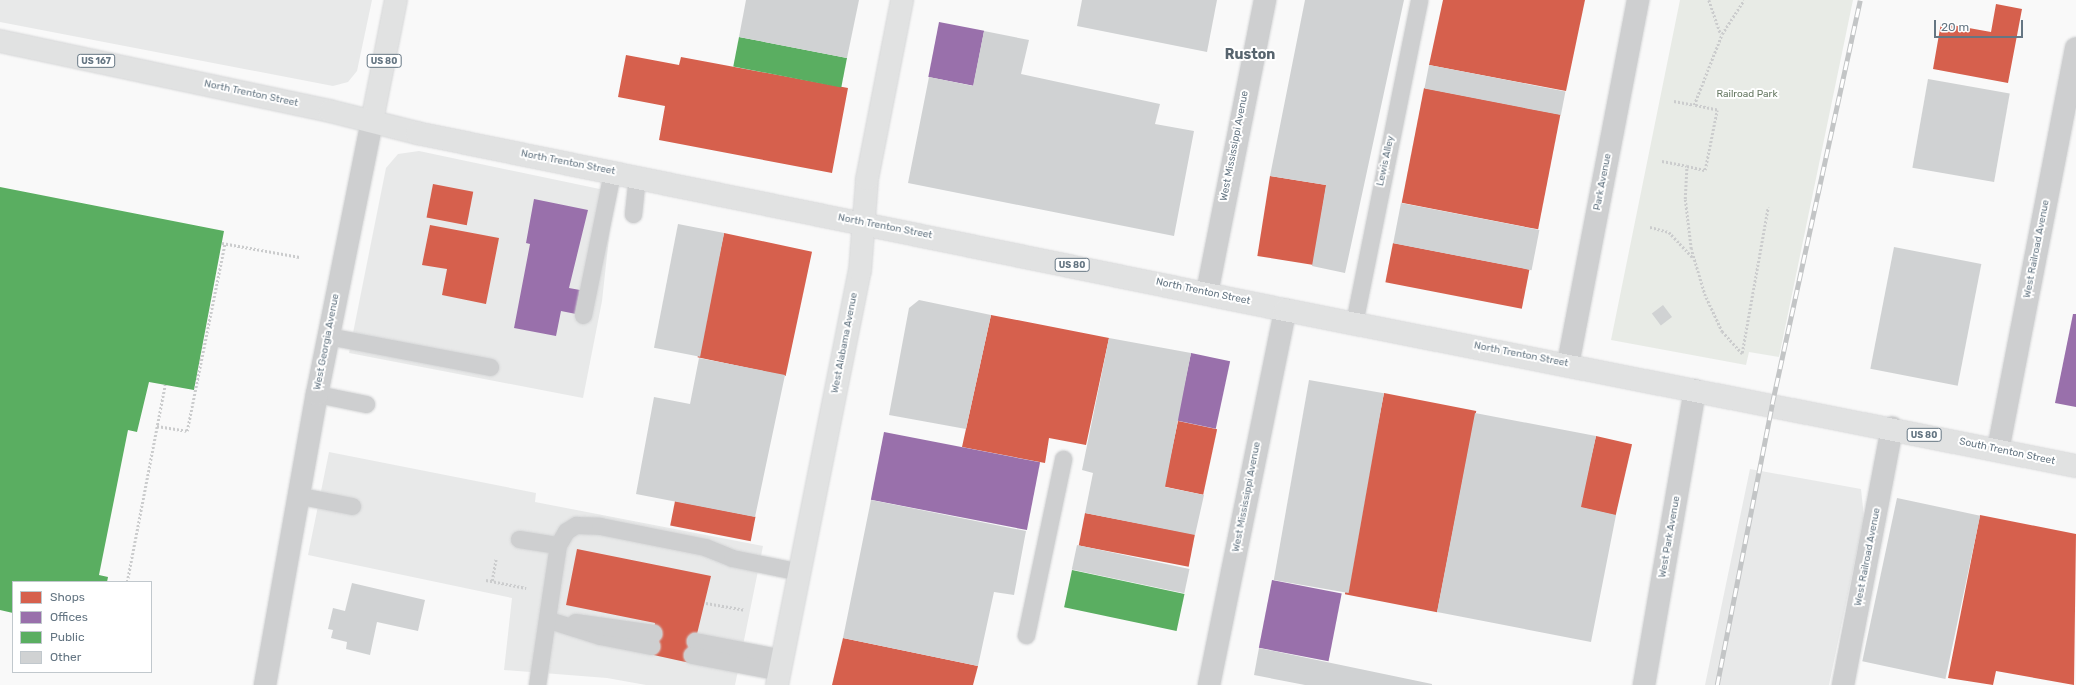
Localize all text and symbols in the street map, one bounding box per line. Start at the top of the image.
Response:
scale bar [1936,12,2025,38]
text: 20 m [1941,20,1969,34]
district label: Ruston [1225,47,1275,63]
road number: US 167 [77,54,115,68]
road number: US 80 [366,54,402,68]
street label: North Trenton Street [203,78,299,110]
park label: Railroad Park [1716,89,1778,101]
street label: West Mississippi Avenue [1218,90,1252,202]
street label: Lewis Alley [1375,135,1397,187]
street label: North Trenton Street [520,148,616,178]
street label: Park Avenue [1592,152,1614,212]
street label: West Railroad Avenue [2022,199,2052,299]
street label: North Trenton Street [837,212,933,242]
road number: US 80 [1054,258,1090,272]
street label: North Trenton Street [1155,276,1251,308]
street label: West Alabama Avenue [829,291,861,395]
street label: West Georgia Avenue [312,293,342,391]
street label: North Trenton Street [1473,340,1569,370]
road number: US 80 [1906,428,1942,442]
street label: South Trenton Street [1958,436,2056,468]
street label: West Mississippi Avenue [1230,441,1264,553]
street label: West Park Avenue [1657,495,1683,579]
street label: West Railroad Avenue [1853,507,1883,607]
legend [12,581,152,673]
text: Shops [50,590,85,604]
text: Offices [50,610,88,624]
text: Public [50,630,85,644]
text: Other [50,650,81,664]

